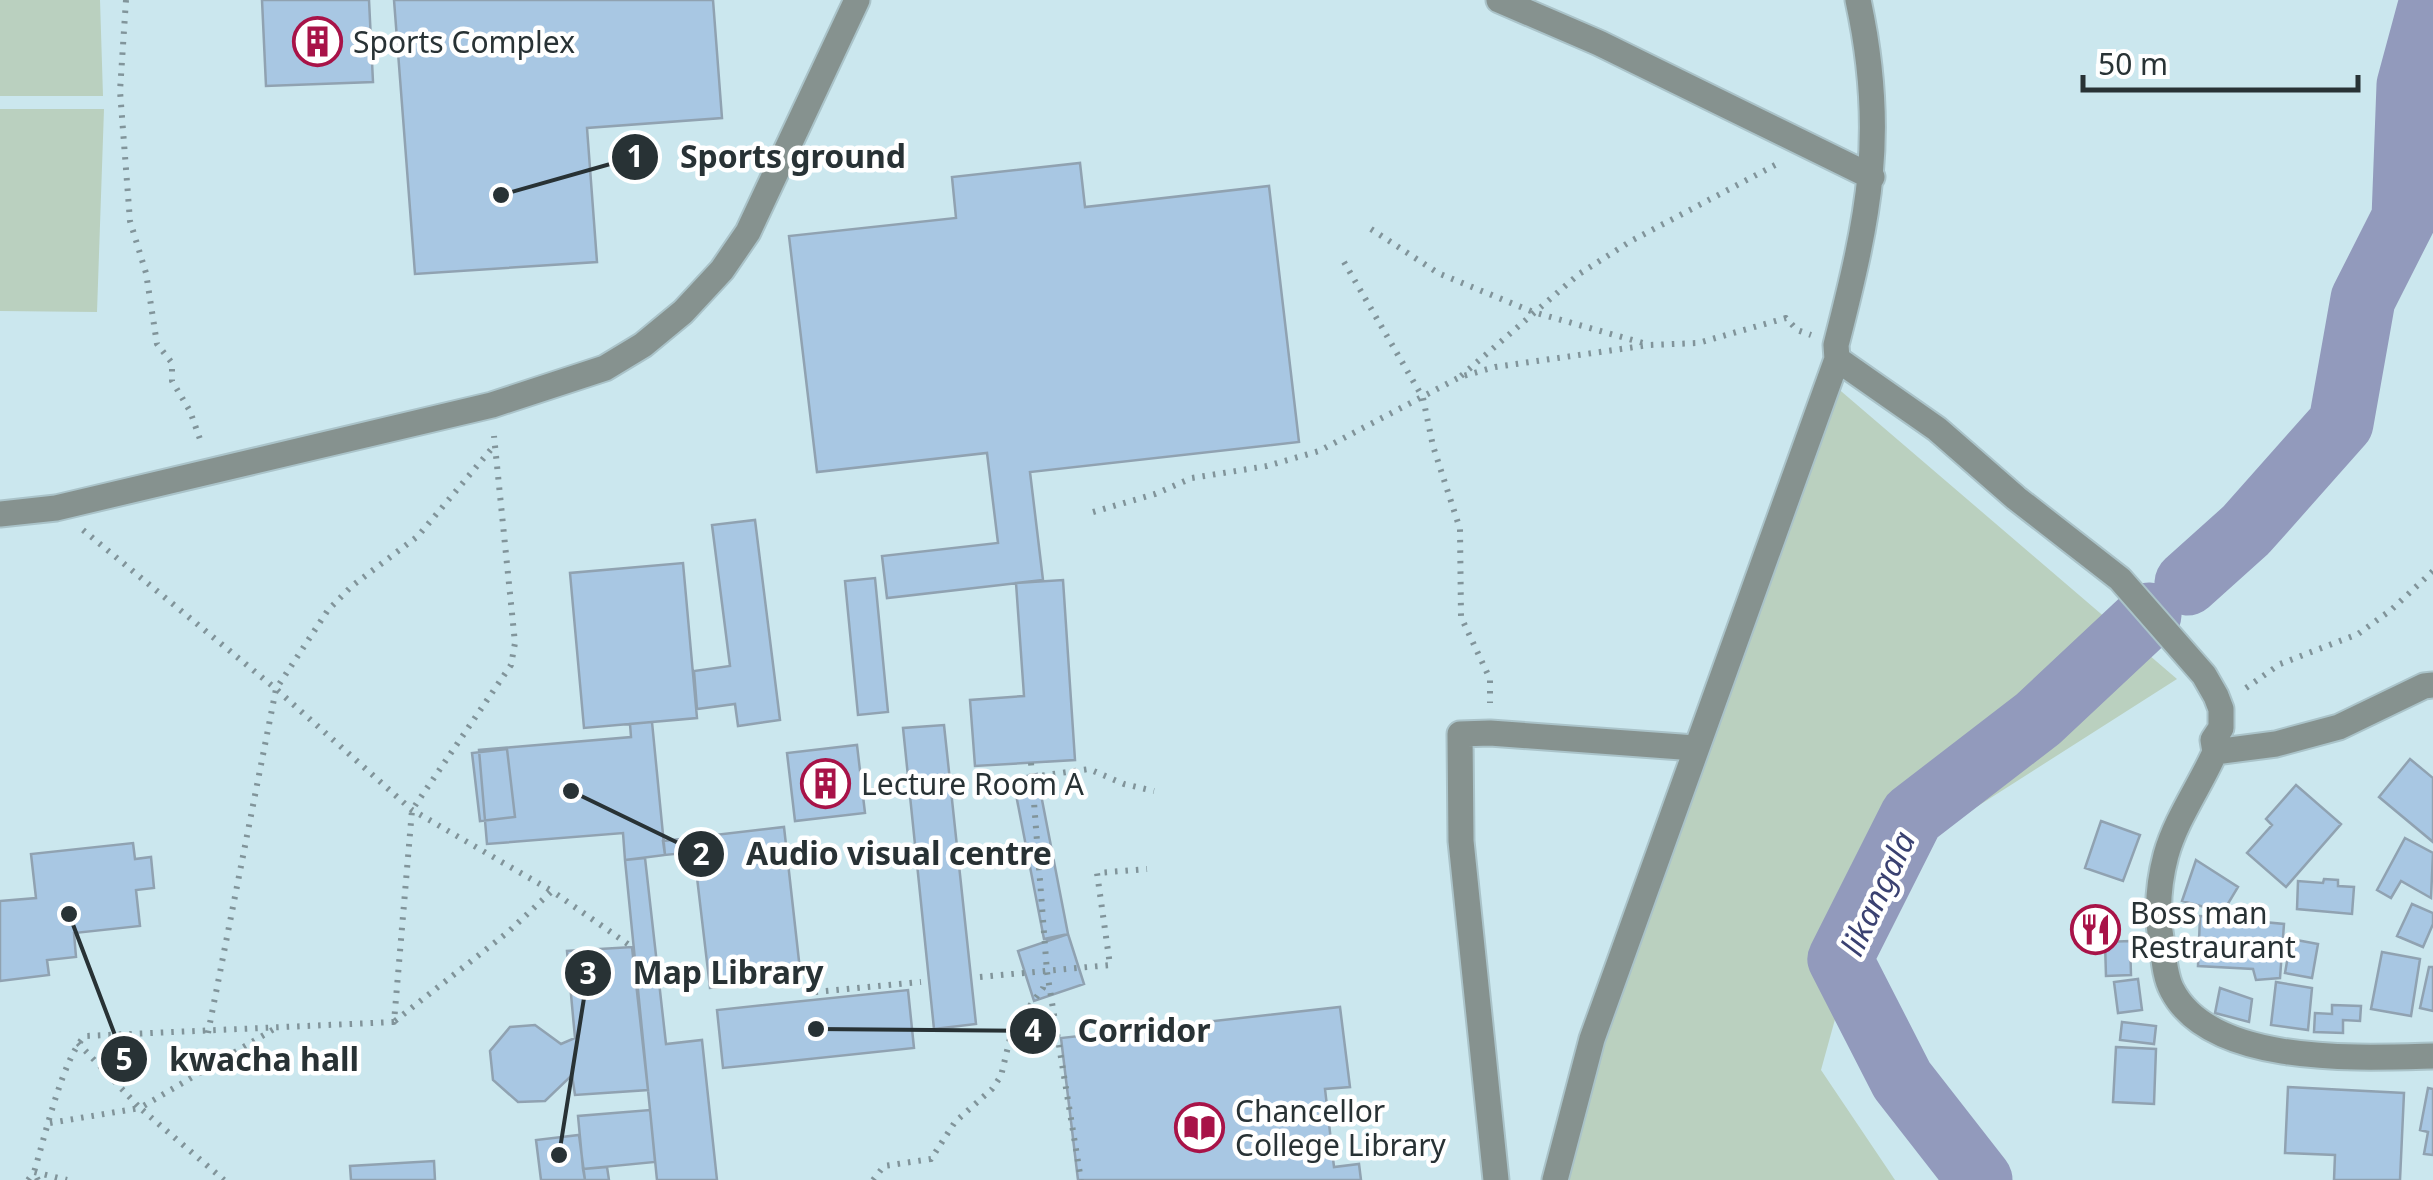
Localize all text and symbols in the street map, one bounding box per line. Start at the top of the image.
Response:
building icon: Sports Complex [292,15,344,67]
place label: Sports Complex [353,21,575,62]
scale bar [2083,30,2358,92]
text: 50 m [2098,43,2168,84]
callout: Sports ground [610,126,926,188]
text: Sports ground [680,134,906,177]
text: 1 [626,135,644,176]
building icon: Lecture Room A [800,757,852,809]
place label: Lecture Room A [861,763,1085,804]
callout: Audio visual centre [676,823,1072,885]
water label: likangala [1830,824,1924,962]
text: Audio visual centre [746,831,1052,874]
text: 2 [692,833,710,874]
place label: Boss man Restraurant [2130,892,2296,967]
restaurant icon: Boss man Restraurant [2069,903,2121,955]
callout: Map Library [563,942,843,1004]
text: Map Library [633,950,824,993]
text: 3 [579,952,597,993]
callout: Corridor [1008,1000,1231,1062]
text: Corridor [1077,1008,1211,1051]
text: 4 [1024,1009,1042,1050]
callout: kwacha hall [99,1028,379,1090]
text: kwacha hall [169,1037,359,1080]
text: 5 [115,1038,133,1079]
place label: Chancellor College Library [1235,1090,1447,1165]
library icon: Chancellor College Library [1174,1101,1226,1153]

